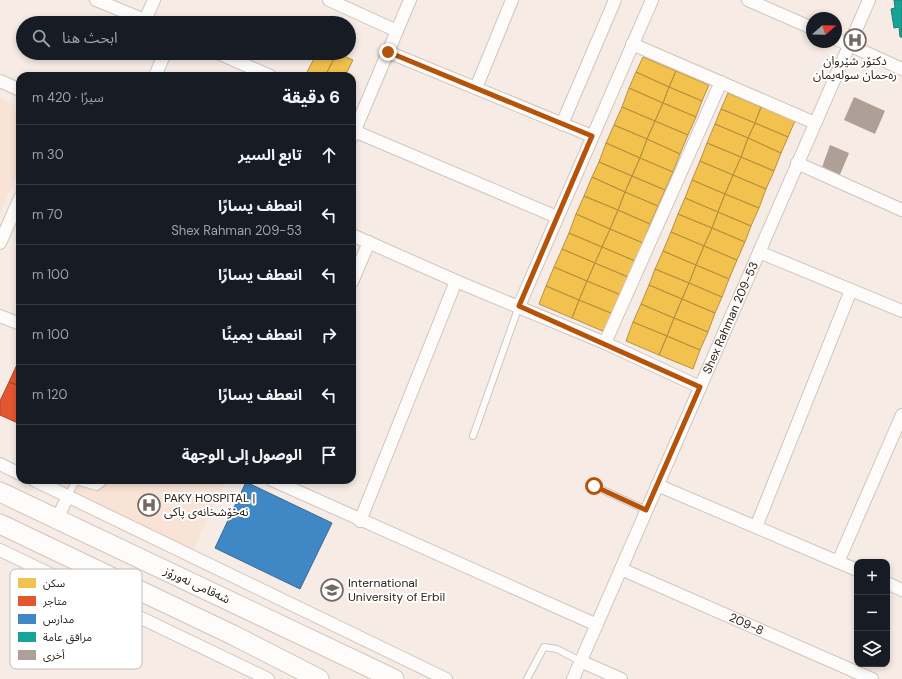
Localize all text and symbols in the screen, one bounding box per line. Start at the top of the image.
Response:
north arrow [806,12,842,48]
search box [16,16,356,60]
icon: search [30,27,52,49]
hospital icon: دکتۆر شێروان رەحمان سولەیمان [842,27,868,53]
text: ابحث هنا [62,28,118,48]
route end [379,43,397,61]
place label: دکتۆر شێروان رەحمان سولەیمان [813,53,897,83]
text: 6 دقيقة [282,86,340,108]
text: سيرًا · 420 m [32,89,104,106]
icon: ahead [318,144,340,166]
text: تابع السير [238,145,302,165]
text: 30 m [32,146,64,163]
text: انعطف يسارًا [218,196,302,216]
icon: left [318,204,340,226]
text: 70 m [32,206,63,223]
text: Shex Rahman 209-53 [171,222,302,239]
street label: Shex Rahman 209-53 [699,259,762,376]
icon: left [318,264,340,286]
text: انعطف يسارًا [218,265,302,285]
text: 100 m [32,266,69,283]
icon: right [318,324,340,346]
text: انعطف يمينًا [222,325,302,345]
text: 100 m [32,326,69,343]
icon: left [318,384,340,406]
text: انعطف يسارًا [218,385,302,405]
text: 120 m [32,386,67,403]
icon: arrive [318,444,340,466]
text: الوصول إلى الوجهة [182,445,302,465]
route start [585,477,603,495]
place label: PAKY HOSPITAL | نەخۆشخانەی پاکی [164,490,255,520]
hospital icon: PAKY HOSPITAL | نەخۆشخانەی پاکی [136,492,162,518]
map controls [854,559,890,667]
button: + [854,559,890,595]
street label: شەقامی نەورۆز [161,562,233,607]
legend [10,569,142,669]
place label: International University of Erbil [348,575,445,605]
text: سكن [43,576,66,590]
school or university icon: International University of Erbil [319,577,345,603]
text: متاجر [42,594,67,608]
button: − [854,595,890,631]
street label: 209-8 [727,609,766,639]
text: مدارس [43,612,74,626]
text: مرافق عامة [43,630,92,644]
button: layers [854,631,890,667]
text: أخرى [43,648,65,662]

